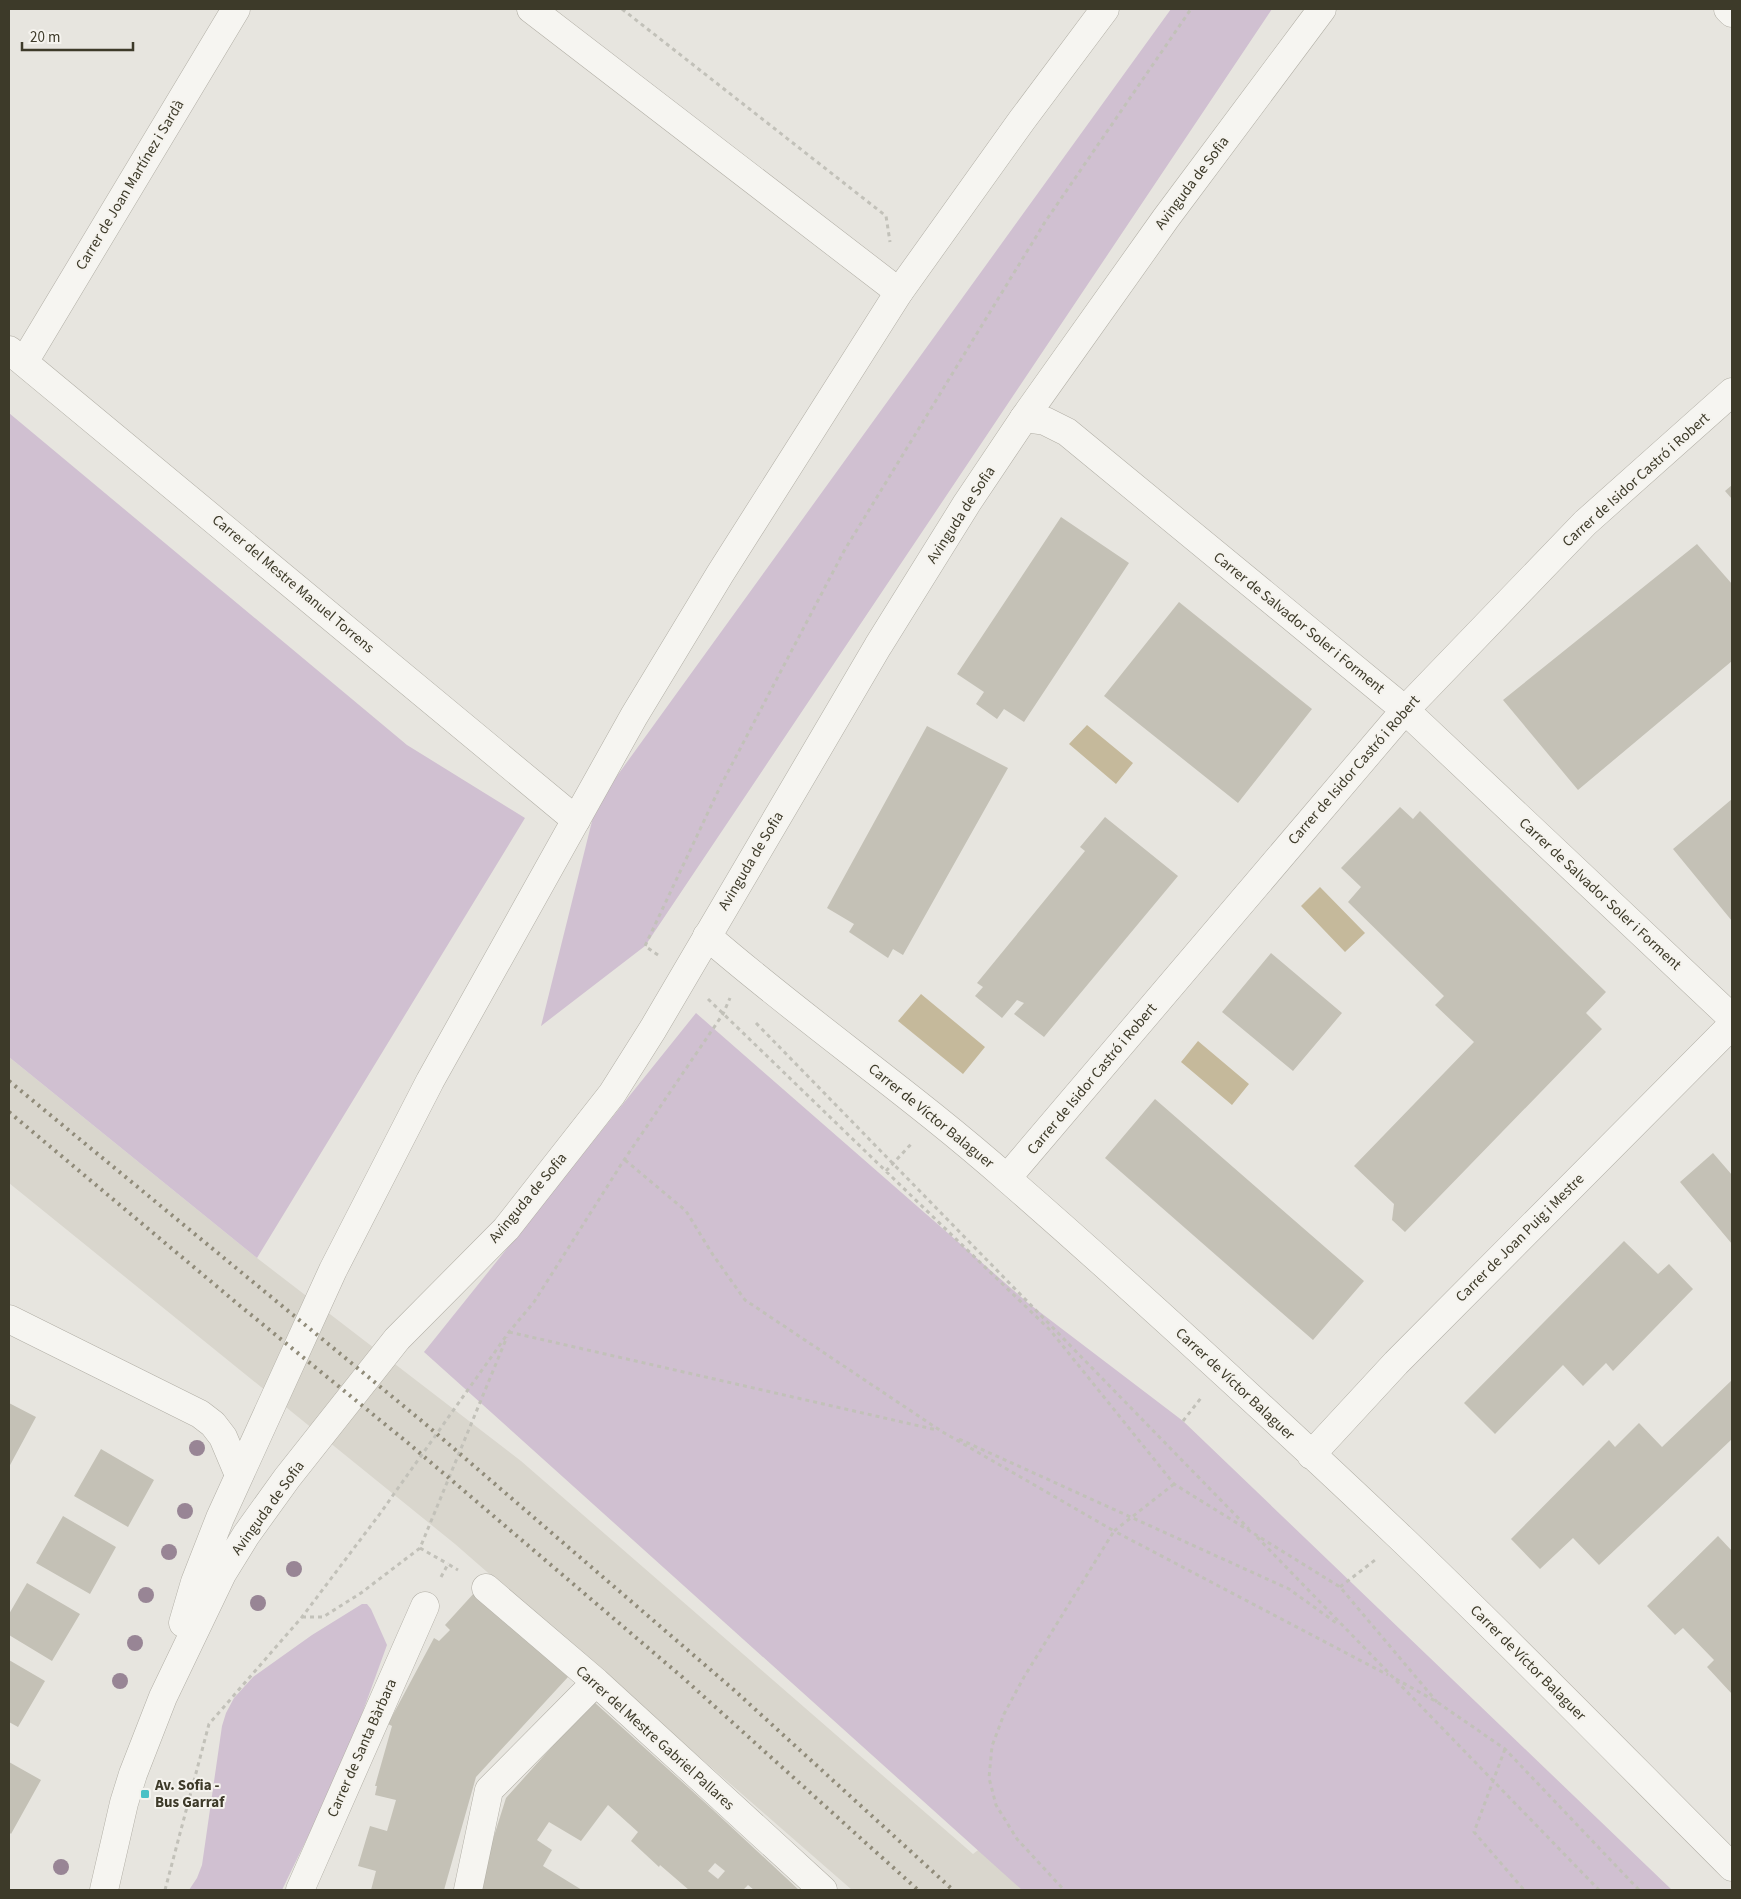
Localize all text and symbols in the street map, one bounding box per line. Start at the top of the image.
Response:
scale bar [22,20,134,52]
text: 20 m [30,27,60,48]
street label: Carrer de Joan Martínez i Sardà [71,96,189,274]
street label: Avinguda de Sofia [1150,132,1234,234]
street label: Carrer de Isidor Castró i Robert [1558,408,1714,552]
street label: Avinguda de Sofia [922,462,1000,568]
street label: Carrer del Mestre Manuel Torrens [207,510,379,658]
street label: Carrer de Salvador Soler i Forment [1209,547,1389,699]
street label: Carrer de Isidor Castró i Robert [1283,691,1425,849]
street label: Avinguda de Sofia [713,808,789,914]
street label: Carrer de Salvador Soler i Forment [1514,813,1686,975]
street label: Carrer de Isidor Castró i Robert [1022,999,1162,1159]
street label: Carrer de Víctor Balaguer [864,1059,999,1174]
street label: Avinguda de Sofia [484,1148,572,1248]
street label: Carrer de Joan Puig i Mestre [1451,1169,1589,1307]
street label: Carrer de Víctor Balaguer [1171,1323,1300,1446]
street label: Avinguda de Sofia [227,1457,309,1559]
street label: Carrer de Víctor Balaguer [1465,1600,1591,1726]
street label: Carrer del Mestre Gabriel Pallares [571,1661,739,1815]
street label: Carrer de Santa Bàrbara [322,1675,402,1821]
place label: Av. Sofia - Bus Garraf [154,1775,225,1813]
marker: Av. Sofia - Bus Garraf [139,1788,151,1800]

